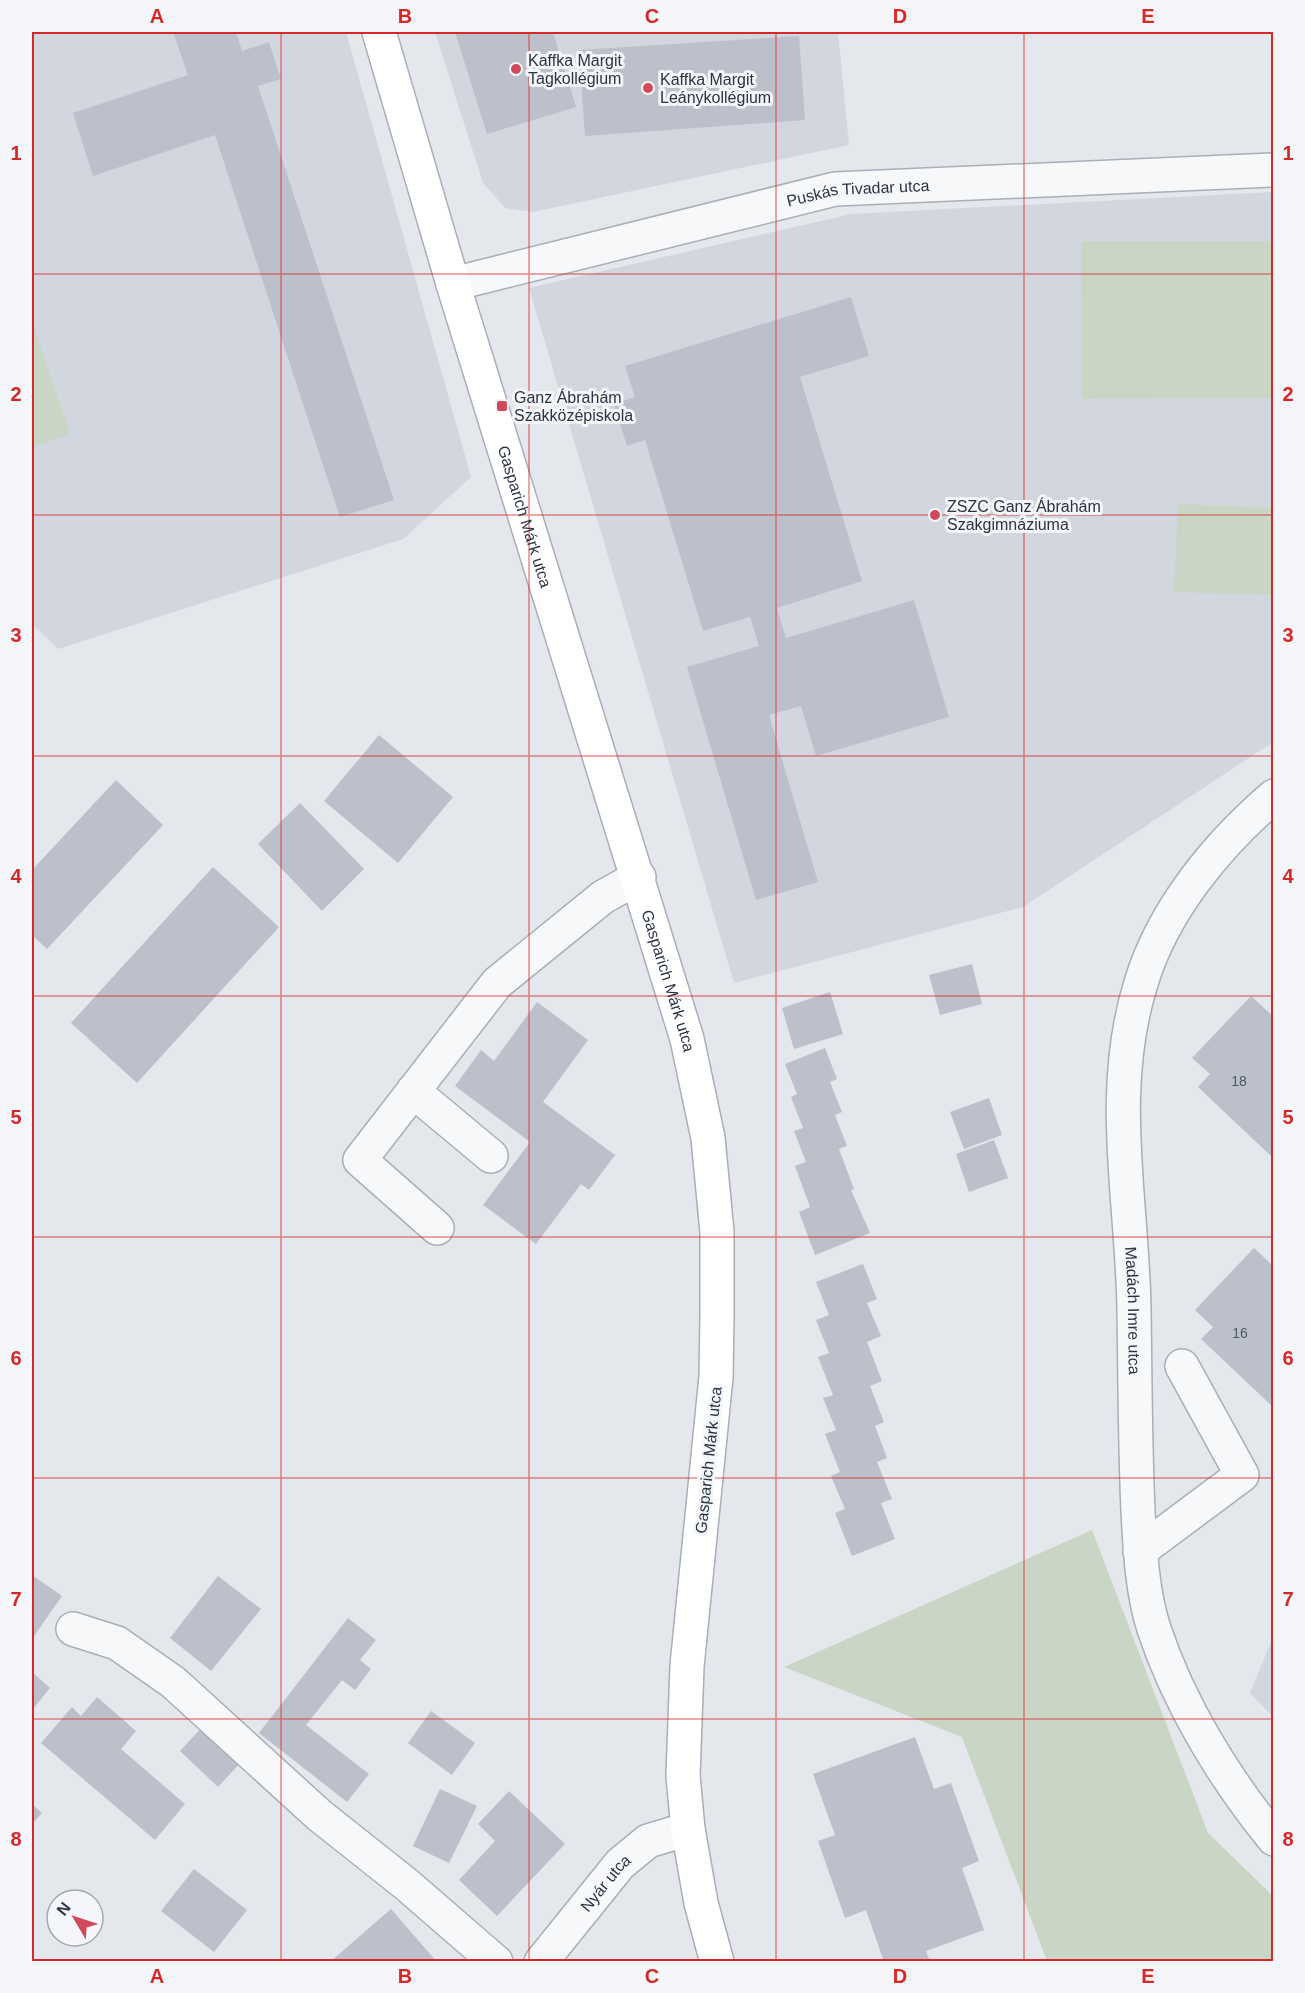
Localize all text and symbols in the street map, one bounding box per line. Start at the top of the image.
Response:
text: A [150,5,164,27]
text: B [398,5,412,27]
text: C [645,5,659,27]
text: D [893,5,907,27]
text: E [1141,5,1155,27]
place label: Kaffka Margit Tagkollégium [528,52,623,87]
marker: Kaffka Margit Tagkollégium [509,62,523,76]
place label: Kaffka Margit Leánykollégium [660,71,771,106]
marker: Kaffka Margit Leánykollégium [641,81,655,95]
text: 1 [10,142,22,164]
text: 1 [1282,142,1294,164]
street label: Puskás Tivadar utca [785,177,930,210]
text: 2 [10,383,22,405]
text: 2 [1282,383,1294,405]
place label: Ganz Ábrahám Szakközépiskola [514,388,633,424]
marker: Ganz Ábrahám Szakközépiskola [495,399,509,413]
street label: Gasparich Márk utca [495,444,555,590]
place label: ZSZC Ganz Ábrahám Szakgimnáziuma [947,497,1101,533]
marker: ZSZC Ganz Ábrahám Szakgimnáziuma [928,508,942,522]
text: 3 [10,624,22,646]
text: 3 [1282,624,1294,646]
text: 4 [10,865,22,887]
text: 4 [1282,865,1294,887]
street label: Gasparich Márk utca [638,908,697,1053]
house number: 18 [1231,1073,1247,1089]
text: 5 [10,1106,22,1128]
text: 5 [1282,1106,1294,1128]
street label: Madách Imre utca [1122,1246,1143,1375]
house number: 16 [1232,1325,1248,1341]
text: 6 [10,1347,22,1369]
text: 6 [1282,1347,1294,1369]
street label: Gasparich Márk utca [692,1386,725,1534]
text: 7 [10,1588,22,1610]
text: 7 [1282,1588,1294,1610]
text: 8 [10,1828,22,1850]
text: 8 [1282,1828,1294,1850]
street label: Nyár utca [577,1851,634,1915]
north arrow [45,1888,105,1948]
text: N [53,1899,74,1919]
text: A [150,1965,164,1987]
text: B [398,1965,412,1987]
text: C [645,1965,659,1987]
text: D [893,1965,907,1987]
text: E [1141,1965,1155,1987]

